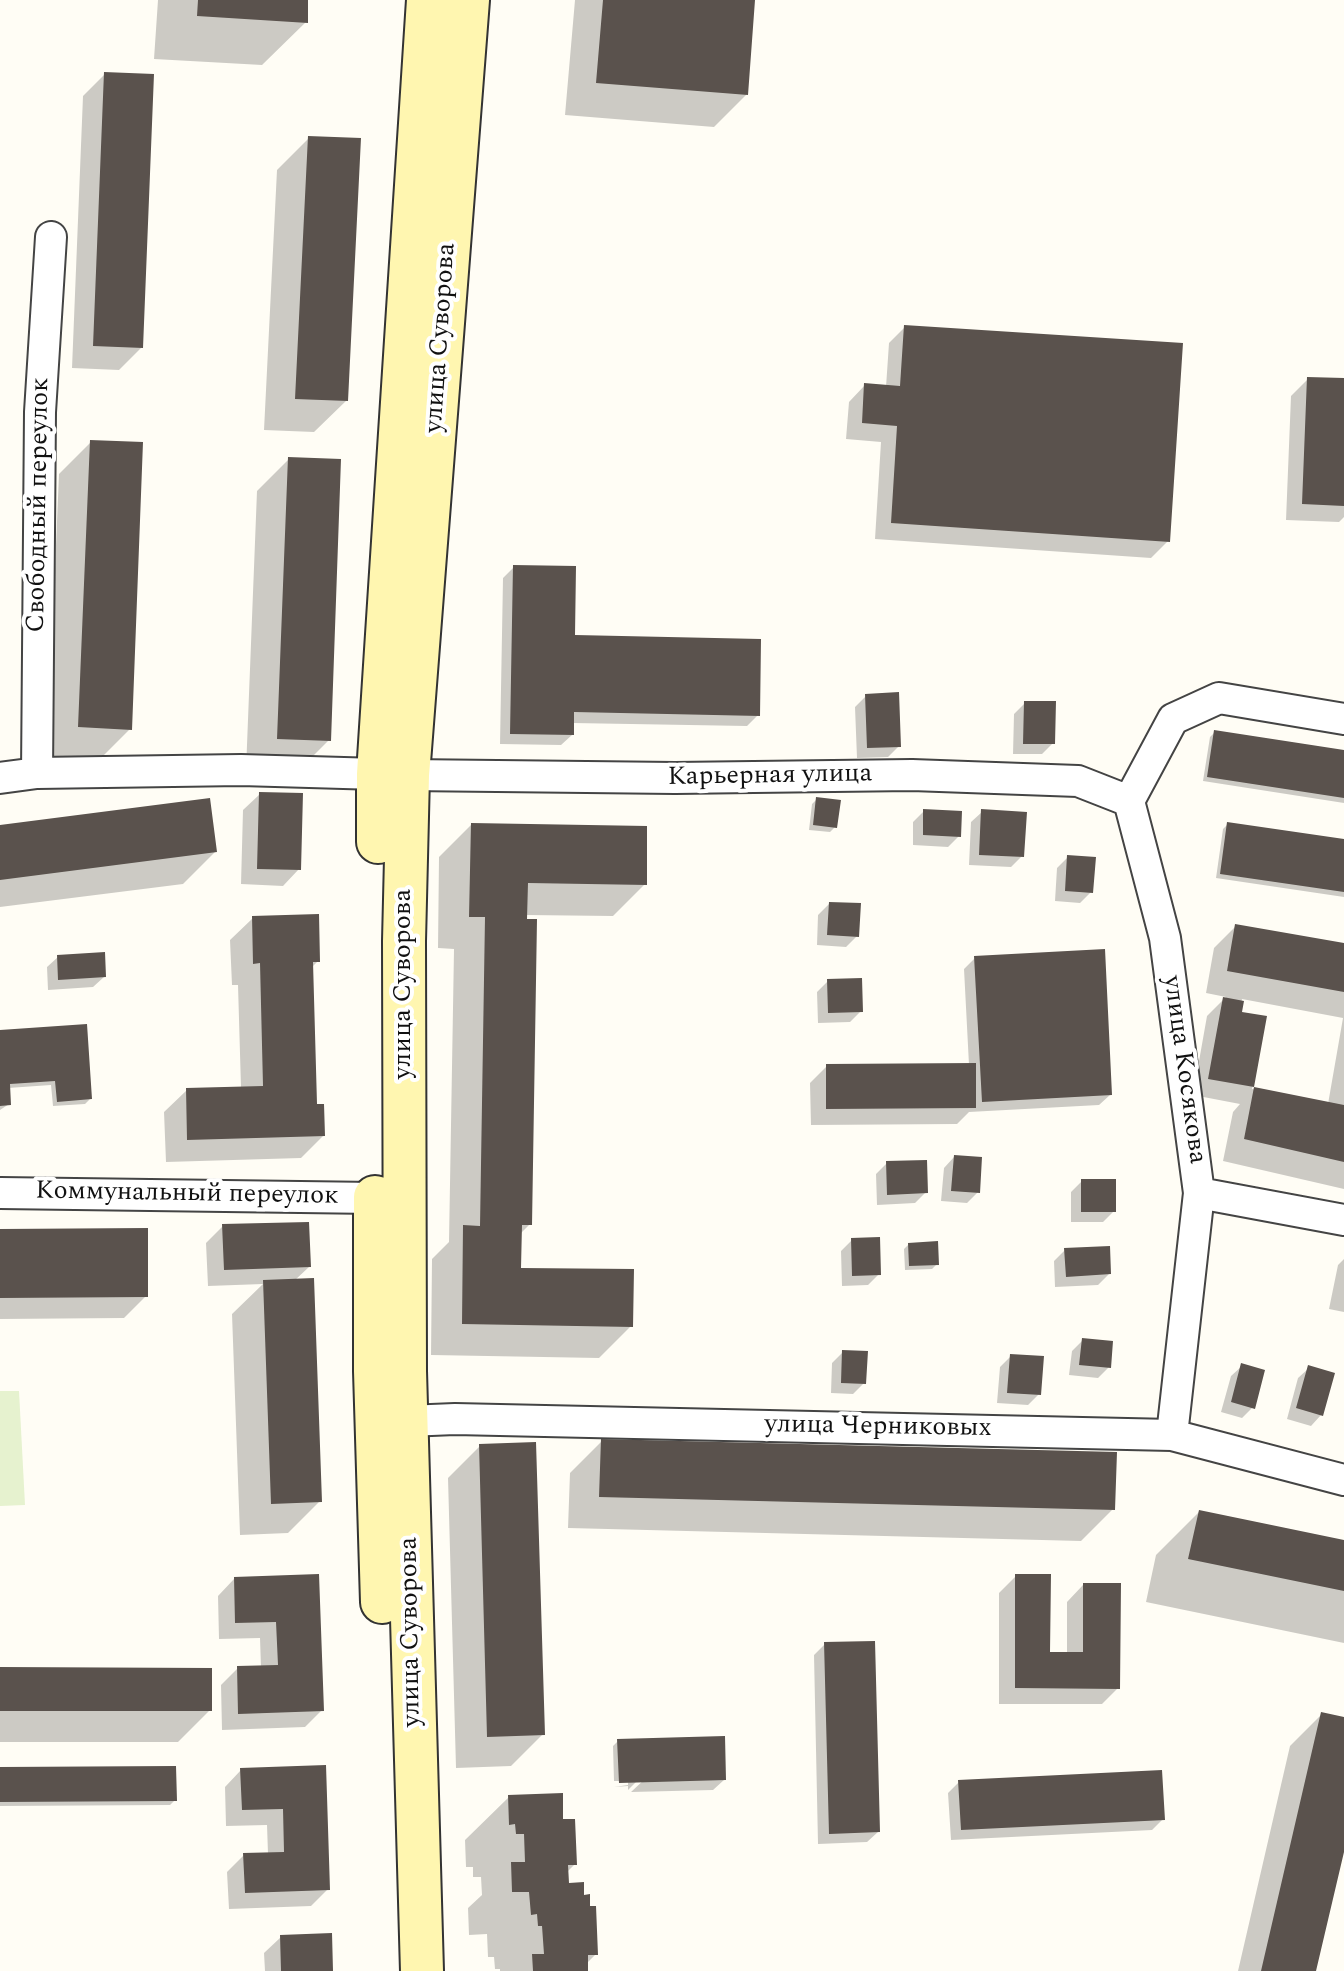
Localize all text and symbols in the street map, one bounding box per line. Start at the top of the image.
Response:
street label: улица Суворова [420,242,464,434]
street label: Свободный переулок [22,377,58,633]
street label: Карьерная улица [667,760,873,794]
street label: улица Суворова [389,889,421,1079]
street label: улица Косякова [1154,974,1212,1166]
street label: Коммунальный переулок [35,1177,339,1213]
street label: улица Черниковых [764,1410,992,1446]
street label: улица Суворова [395,1537,429,1727]

